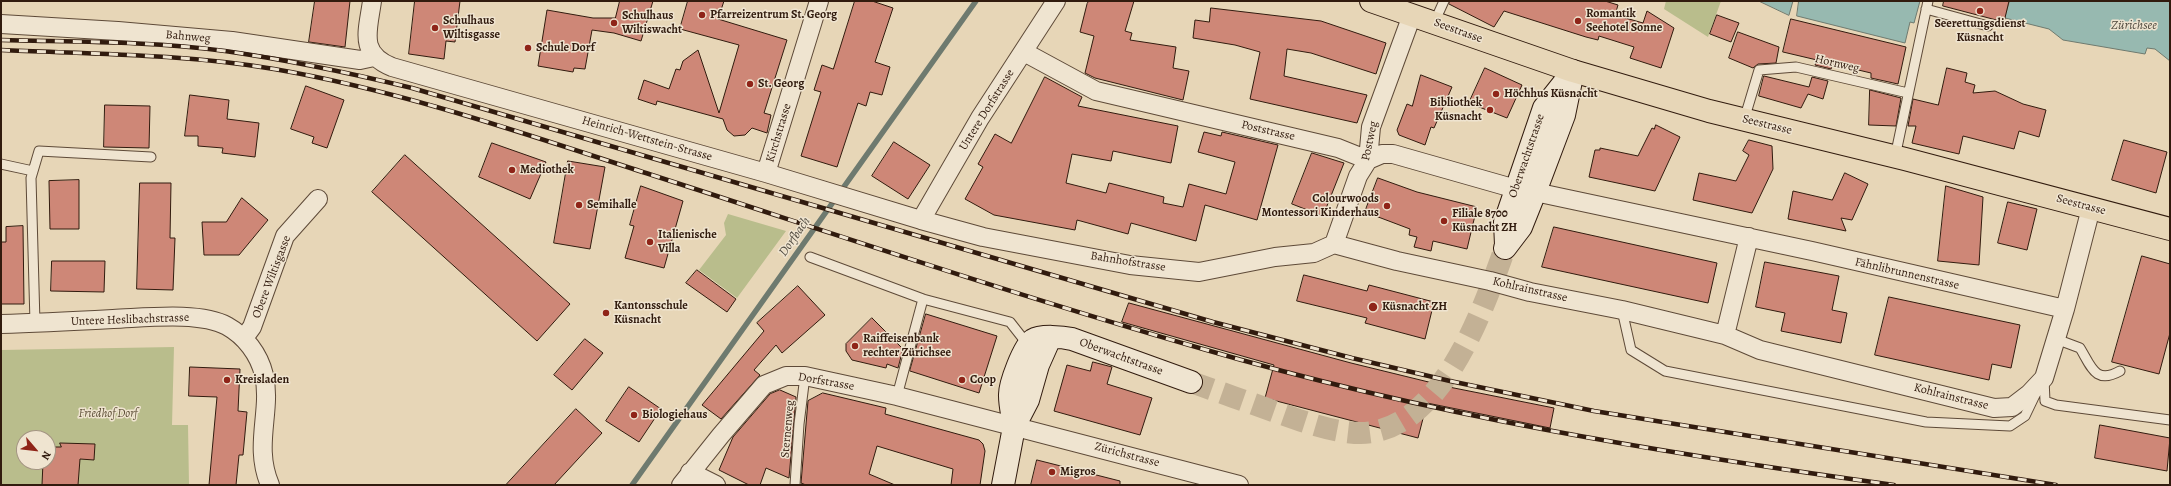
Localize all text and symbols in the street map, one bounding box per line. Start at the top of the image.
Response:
marker: Seerettungsdienst Küsnacht [1975,6,1985,16]
place label: Romantik Seehotel Sonne [1586,7,1662,35]
place label: Pfarreizentrum St. Georg [710,8,837,22]
place label: Schulhaus Wiltiswacht [622,9,682,37]
marker: Pfarreizentrum St. Georg [697,10,707,20]
place label: Schulhaus Wiltisgasse [443,14,500,42]
street label: Seestrasse [1432,16,1484,46]
marker: Romantik Seehotel Sonne [1573,16,1583,26]
place label: Seerettungsdienst Küsnacht [1934,17,2026,45]
marker: Schulhaus Wiltiswacht [609,18,619,28]
water label: Zürichsee [2111,18,2157,34]
marker: Schulhaus Wiltisgasse [430,23,440,33]
street label: Bahnweg [165,28,211,46]
place label: Schule Dorf [536,41,595,55]
marker: Schule Dorf [523,43,533,53]
street label: Hornweg [1813,52,1861,76]
street label: Untere Dorfstrasse [956,67,1018,153]
place label: St. Georg [758,77,804,91]
marker: St. Georg [745,79,755,89]
place label: Höchhus Küsnacht [1504,87,1598,101]
marker: Höchhus Küsnacht [1491,89,1501,99]
place label: Bibliothek Küsnacht [1430,96,1482,124]
street label: Kirchstrasse [763,102,795,164]
marker: Bibliothek Küsnacht [1485,105,1495,115]
street label: Oberwachtstrasse [1506,112,1548,200]
street label: Seestrasse [1741,112,1793,138]
street label: Heinrich-Wettstein-Strasse [580,113,714,165]
street label: Poststrasse [1240,118,1296,144]
street label: Postweg [1359,120,1381,162]
place label: Mediothek [520,163,574,177]
marker: Mediothek [507,165,517,175]
street label: Seestrasse [2055,191,2107,219]
place label: Colourwoods Montessori Kinderhaus [1261,192,1379,220]
place label: Semihalle [587,198,637,212]
marker: Semihalle [574,200,584,210]
marker: Colourwoods Montessori Kinderhaus [1382,201,1392,211]
place label: Filiale 8700 Küsnacht ZH [1452,207,1517,235]
water label: Dorfbach [776,214,814,260]
marker: Filiale 8700 Küsnacht ZH [1439,216,1449,226]
place label: Italienische Villa [658,228,717,256]
street label: Obere Wiltisgasse [250,234,294,320]
marker: Italienische Villa [645,237,655,247]
street label: Bahnhofstrasse [1089,249,1167,275]
street label: Fähnlibrunnenstrasse [1853,255,1961,293]
street label: Kohlrainstrasse [1491,274,1569,306]
place label: Kantonsschule Küsnacht [614,299,688,327]
place label: Küsnacht ZH [1382,300,1447,314]
marker: Küsnacht ZH [1367,301,1379,313]
marker: Kantonsschule Küsnacht [601,308,611,318]
street label: Untere Heslibachstrasse [71,311,189,329]
place label: Raiffeisenbank rechter Zürichsee [863,332,951,360]
street label: Oberwachtstrasse [1077,335,1165,379]
marker: Raiffeisenbank rechter Zürichsee [850,341,860,351]
street label: Dorfstrasse [797,370,855,394]
place label: Kreisladen [235,373,289,387]
place label: Coop [970,373,996,387]
marker: Kreisladen [222,375,232,385]
marker: Coop [957,375,967,385]
street label: Kohlrainstrasse [1912,381,1990,413]
street label: Sternenweg [778,399,798,459]
park label: Friedhof Dorf [79,407,137,421]
place label: Biologiehaus [642,408,707,422]
marker: Biologiehaus [629,410,639,420]
north arrow [16,430,56,470]
street label: Zürichstrasse [1093,439,1161,471]
text: N [38,448,55,462]
place label: Migros [1060,465,1096,479]
marker: Migros [1047,467,1057,477]

